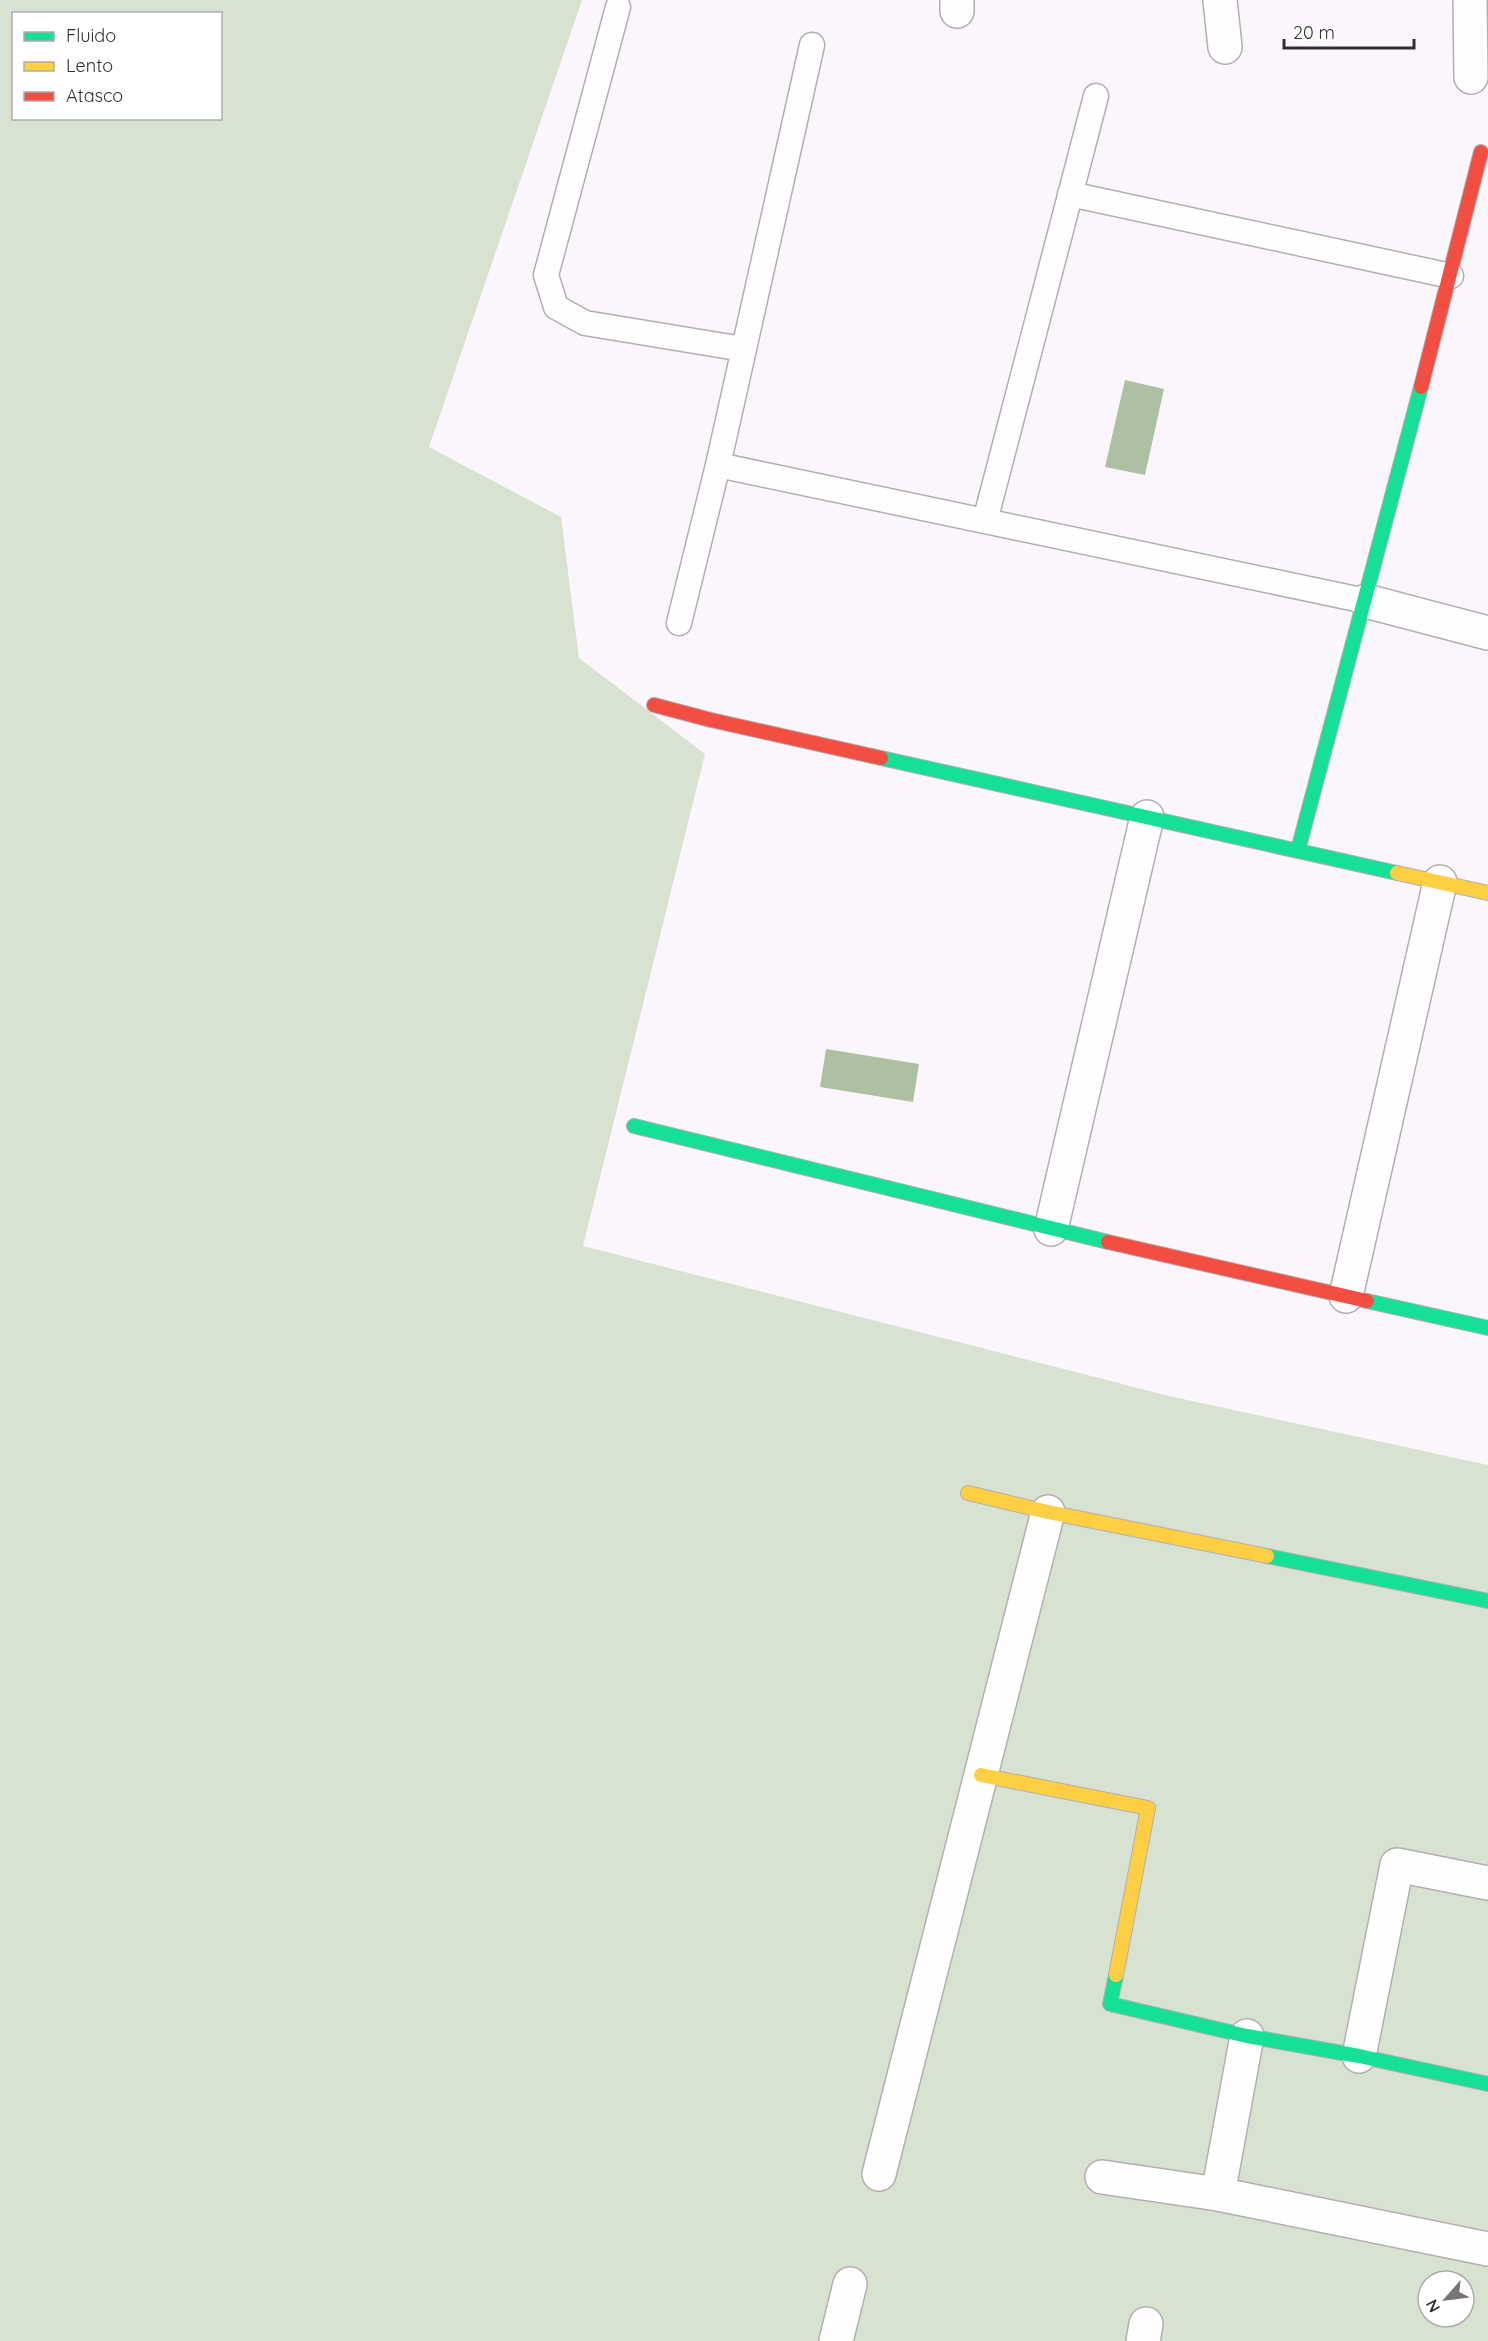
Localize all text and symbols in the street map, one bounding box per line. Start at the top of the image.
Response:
legend [12,12,222,120]
scale bar [1284,12,1414,50]
text: 20 m [1293,21,1335,44]
text: Fluido [66,24,116,47]
text: Lento [66,54,113,77]
text: Atasco [66,84,123,107]
north arrow [1416,2269,1476,2329]
text: N [1421,2296,1444,2316]

